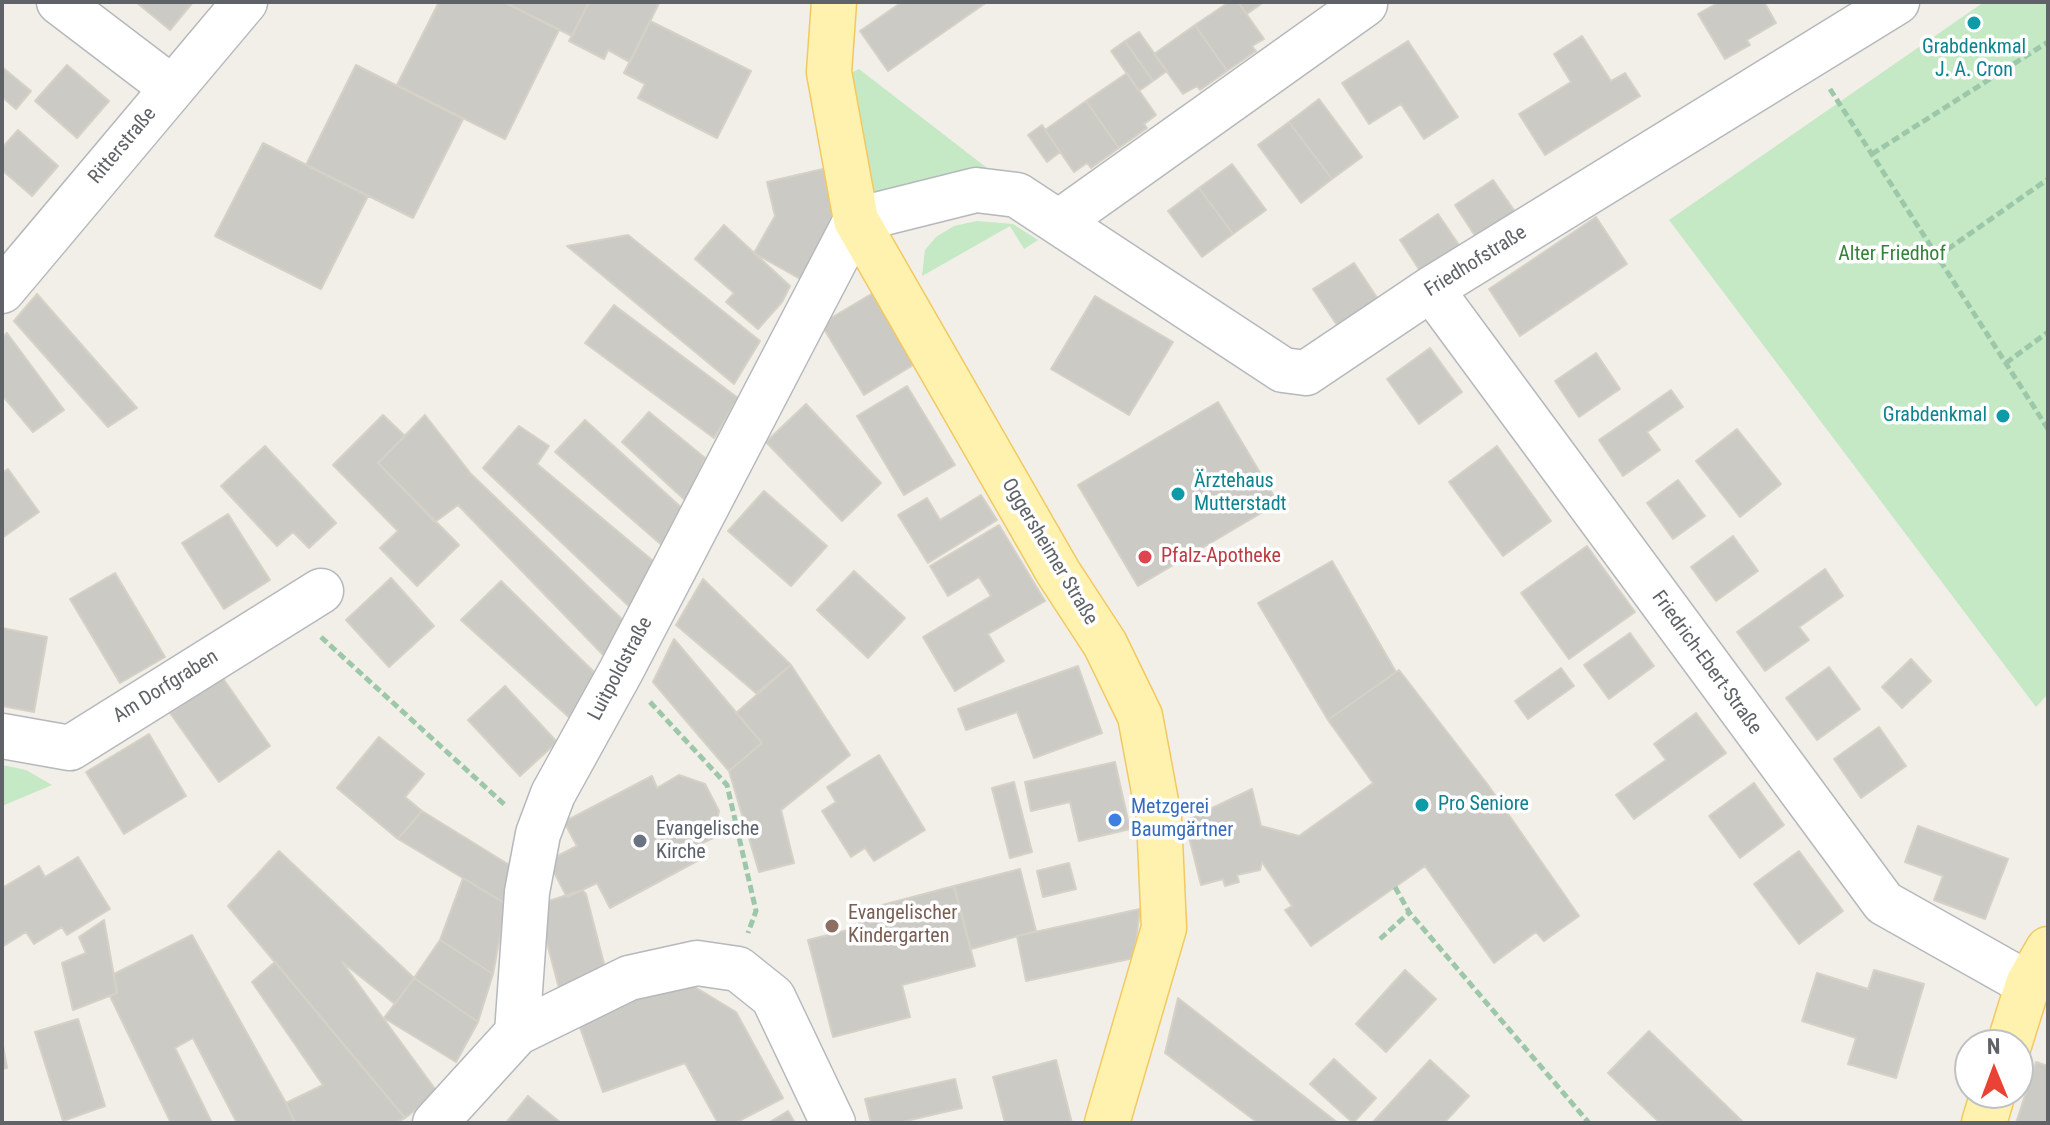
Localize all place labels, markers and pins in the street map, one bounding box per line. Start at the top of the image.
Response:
marker: Grabdenkmal J. A. Cron [1965,14,1983,32]
place label: Grabdenkmal J. A. Cron [1922,36,2026,83]
place label: Grabdenkmal [1883,404,1987,428]
marker: Grabdenkmal [1994,407,2012,425]
place label: Ärztehaus Mutterstadt [1194,470,1287,517]
marker: Ärztehaus Mutterstadt [1169,485,1187,503]
place label: Pfalz-Apotheke [1161,545,1281,569]
marker: Pfalz-Apotheke [1136,548,1154,566]
place label: Pro Seniore [1438,793,1529,817]
place label: Metzgerei Baumgärtner [1131,796,1233,843]
marker: Pro Seniore [1413,796,1431,814]
marker: Metzgerei Baumgärtner [1106,811,1124,829]
place label: Evangelische Kirche [656,818,759,865]
marker: Evangelische Kirche [631,832,649,850]
place label: Evangelischer Kindergarten [848,902,957,949]
marker: Evangelischer Kindergarten [823,917,841,935]

